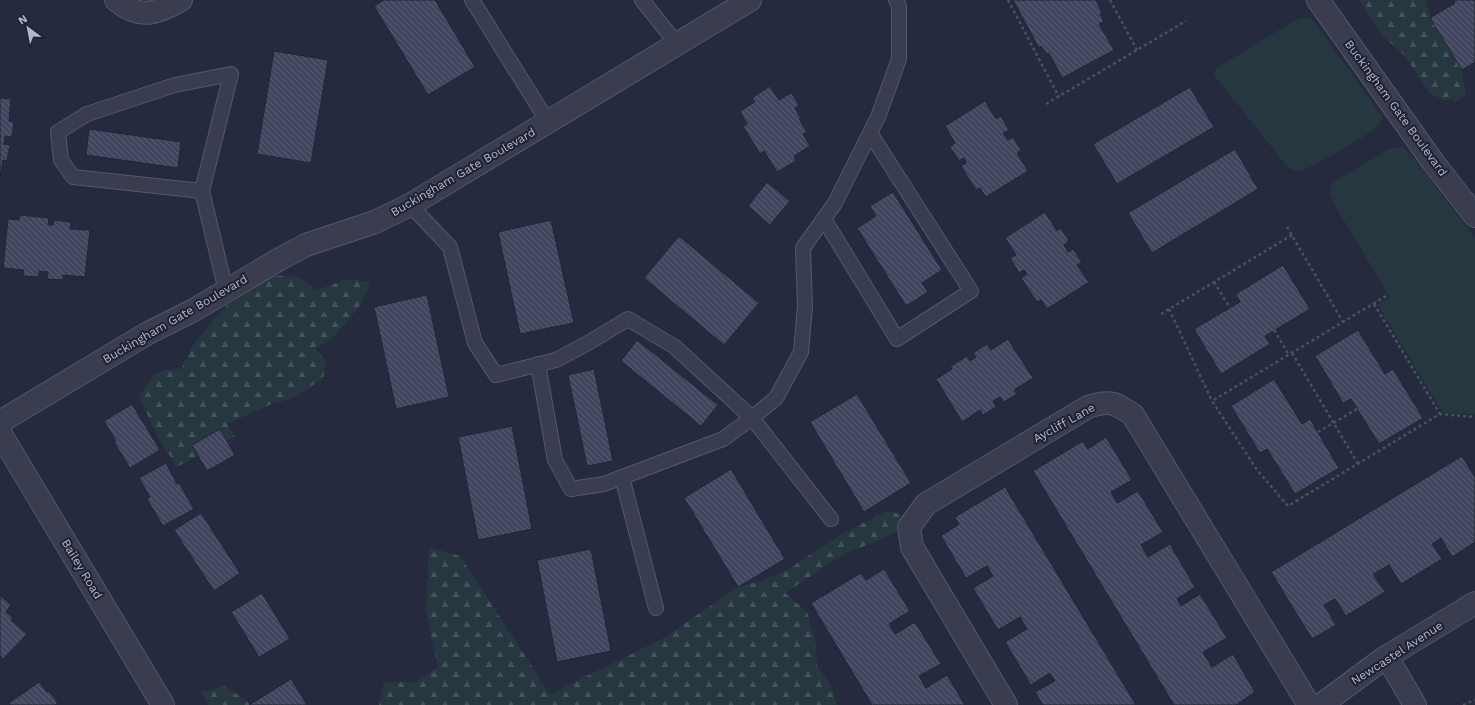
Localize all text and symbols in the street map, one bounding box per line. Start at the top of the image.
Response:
north arrow [8,8,48,48]
text: N [16,12,30,28]
street label: Buckingham Gate Boulevard [1342,37,1450,179]
street label: Buckingham Gate Boulevard [388,125,538,219]
street label: Buckingham Gate Boulevard [100,272,250,366]
street label: Aycliff Lane [1031,400,1097,446]
street label: Bailey Road [59,537,105,601]
street label: Newcastel Avenue [1349,618,1446,688]

